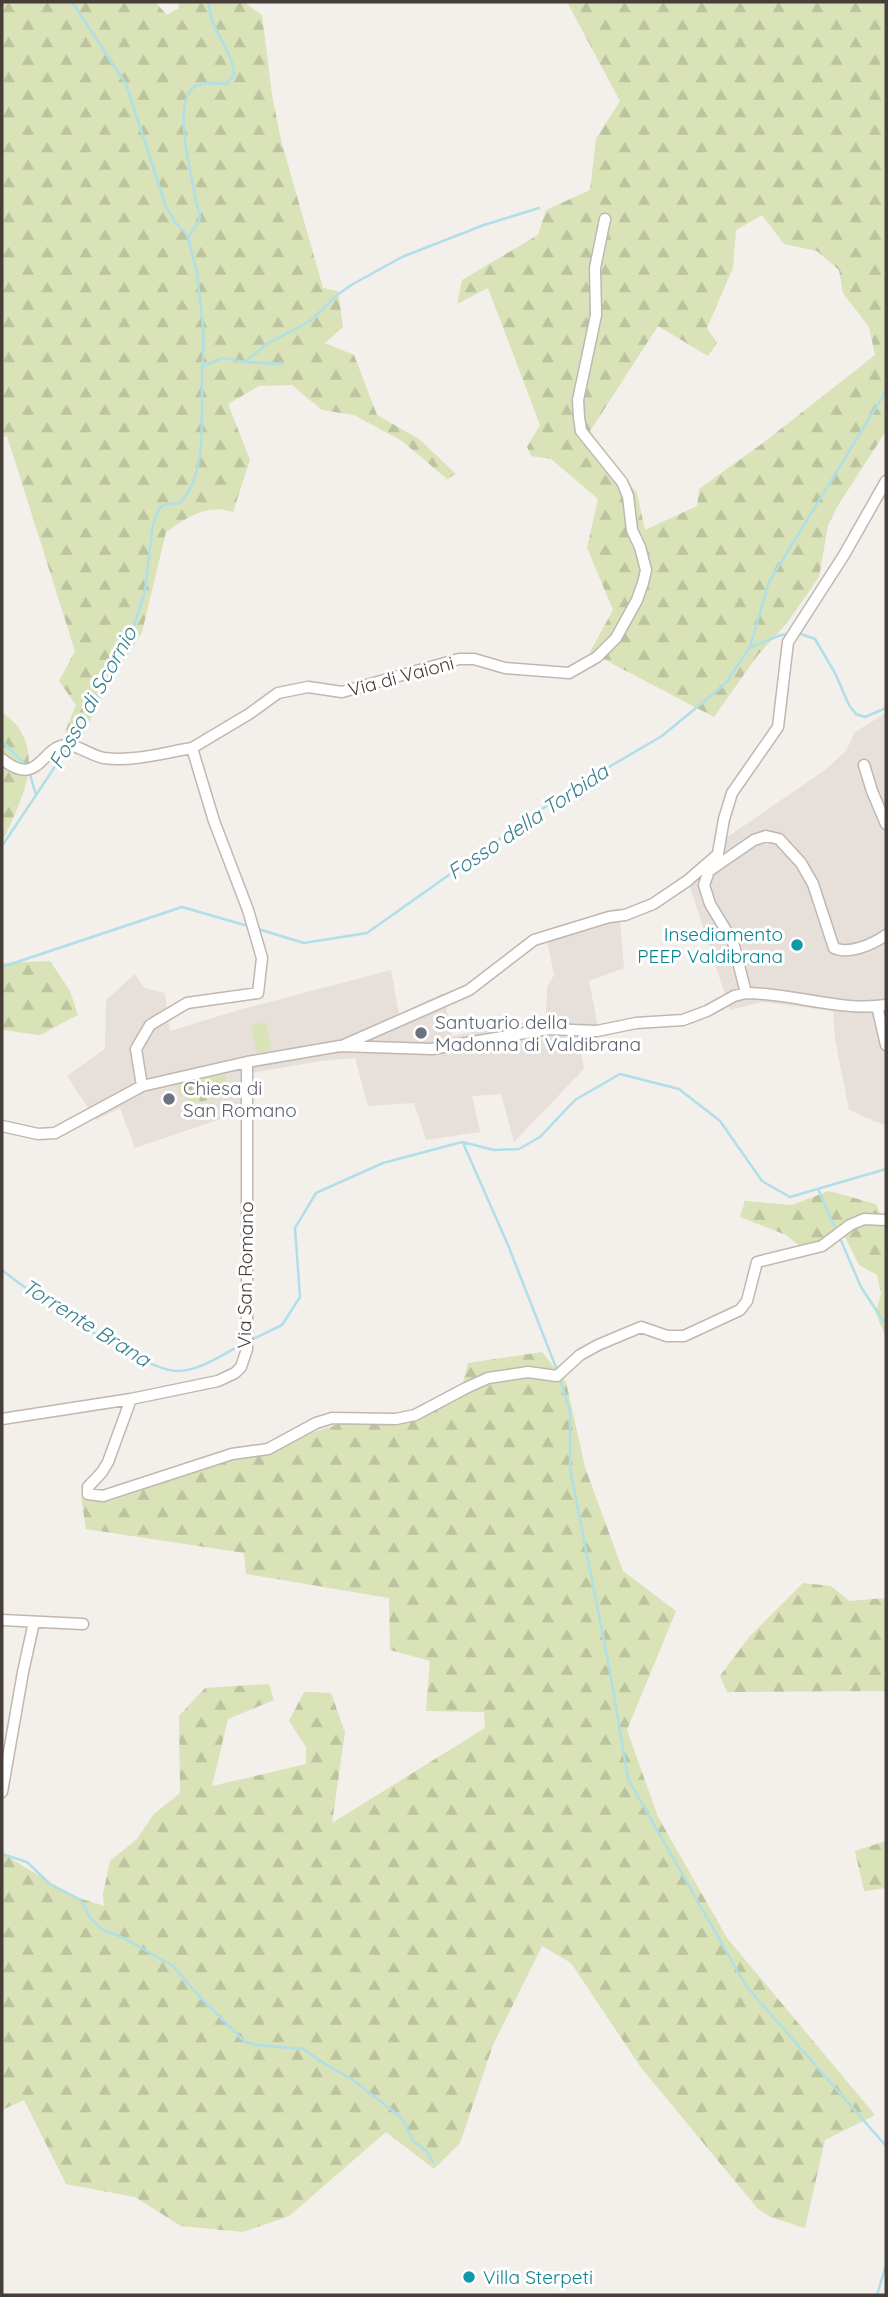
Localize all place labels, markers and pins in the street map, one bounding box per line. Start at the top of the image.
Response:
place label: Insediamento PEEP Valdibrana [637,922,783,968]
marker: Insediamento PEEP Valdibrana [789,937,805,953]
place label: Santuario della Madonna di Valdibrana [435,1010,641,1056]
marker: Santuario della Madonna di Valdibrana [413,1025,429,1041]
place label: Chiesa di San Romano [183,1076,297,1122]
marker: Chiesa di San Romano [161,1091,177,1107]
place label: Villa Sterpeti [483,2265,593,2289]
marker: Villa Sterpeti [461,2269,477,2285]

